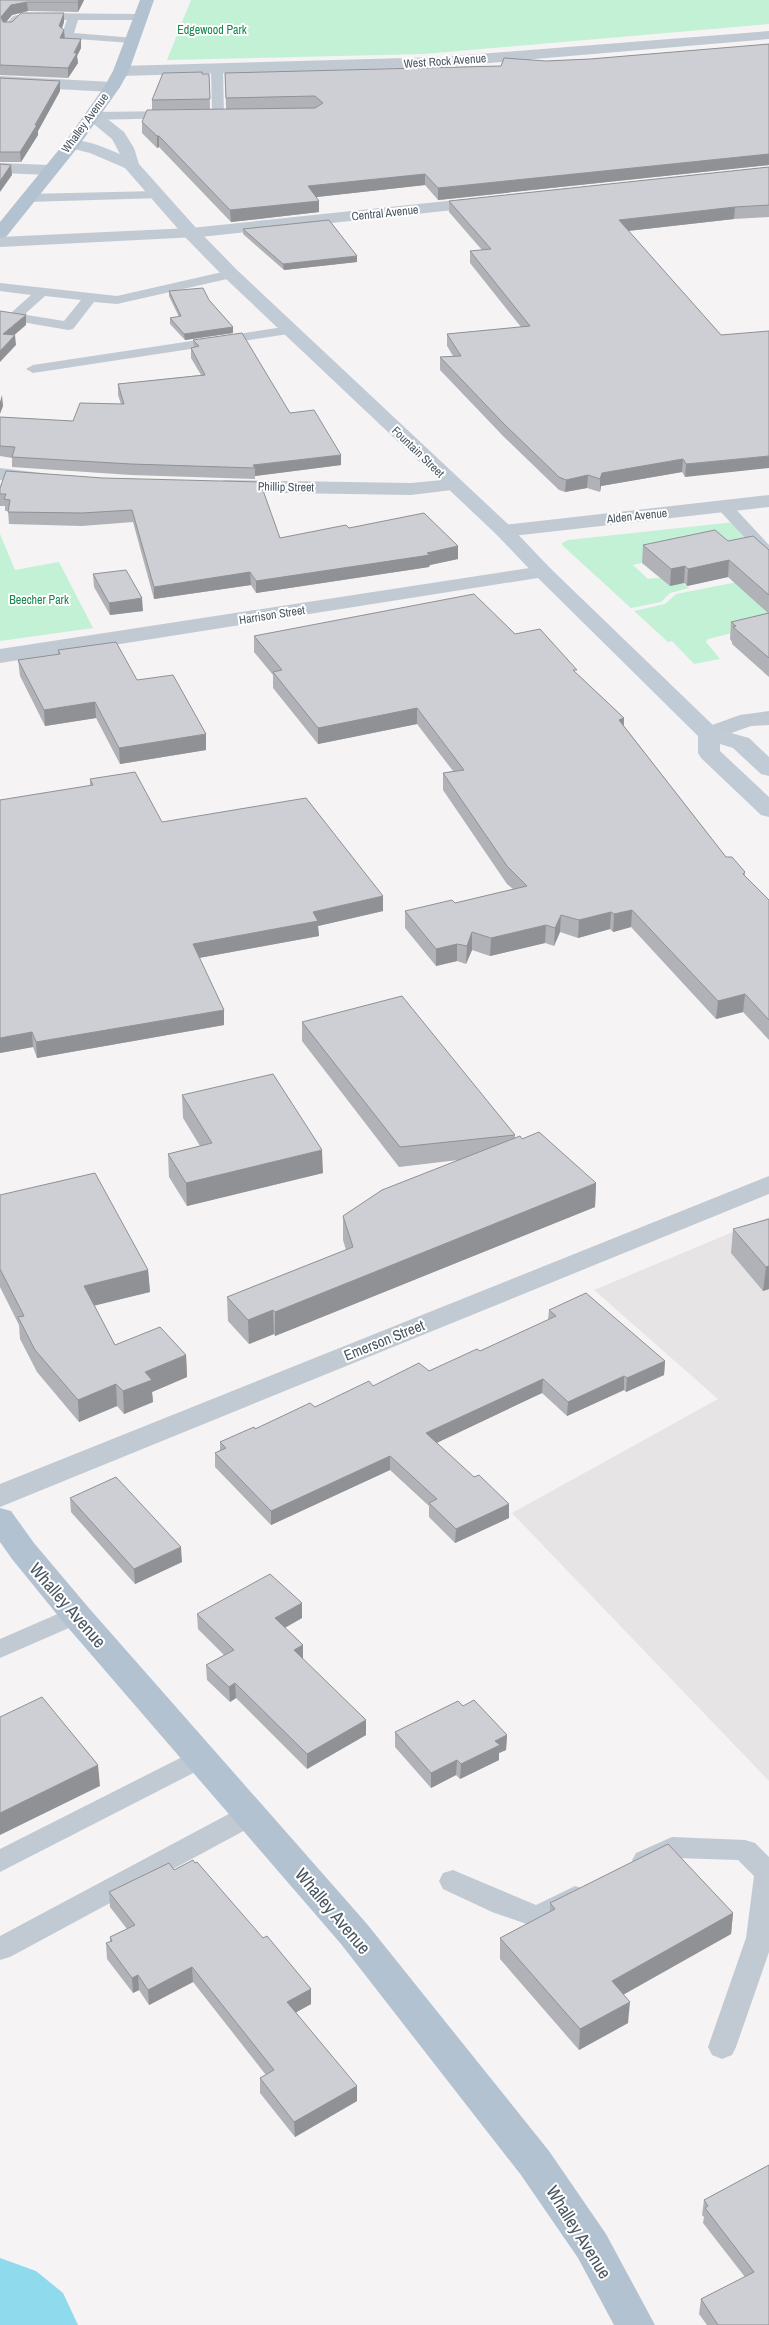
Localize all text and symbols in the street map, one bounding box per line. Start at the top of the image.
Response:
park label: Edgewood Park [177,22,247,38]
street label: West Rock Avenue [403,50,487,72]
street label: Whalley Avenue [58,90,112,156]
street label: Central Avenue [351,202,419,224]
street label: Fountain Street [388,423,448,481]
street label: Phillip Street [258,479,315,495]
street label: Alden Avenue [605,505,668,527]
park label: Beecher Park [9,592,69,608]
street label: Harrison Street [238,602,306,628]
street label: Emerson Street [340,1314,428,1366]
street label: Whalley Avenue [24,1557,112,1653]
street label: Whalley Avenue [289,1863,377,1959]
street label: Whalley Avenue [540,2181,618,2283]

